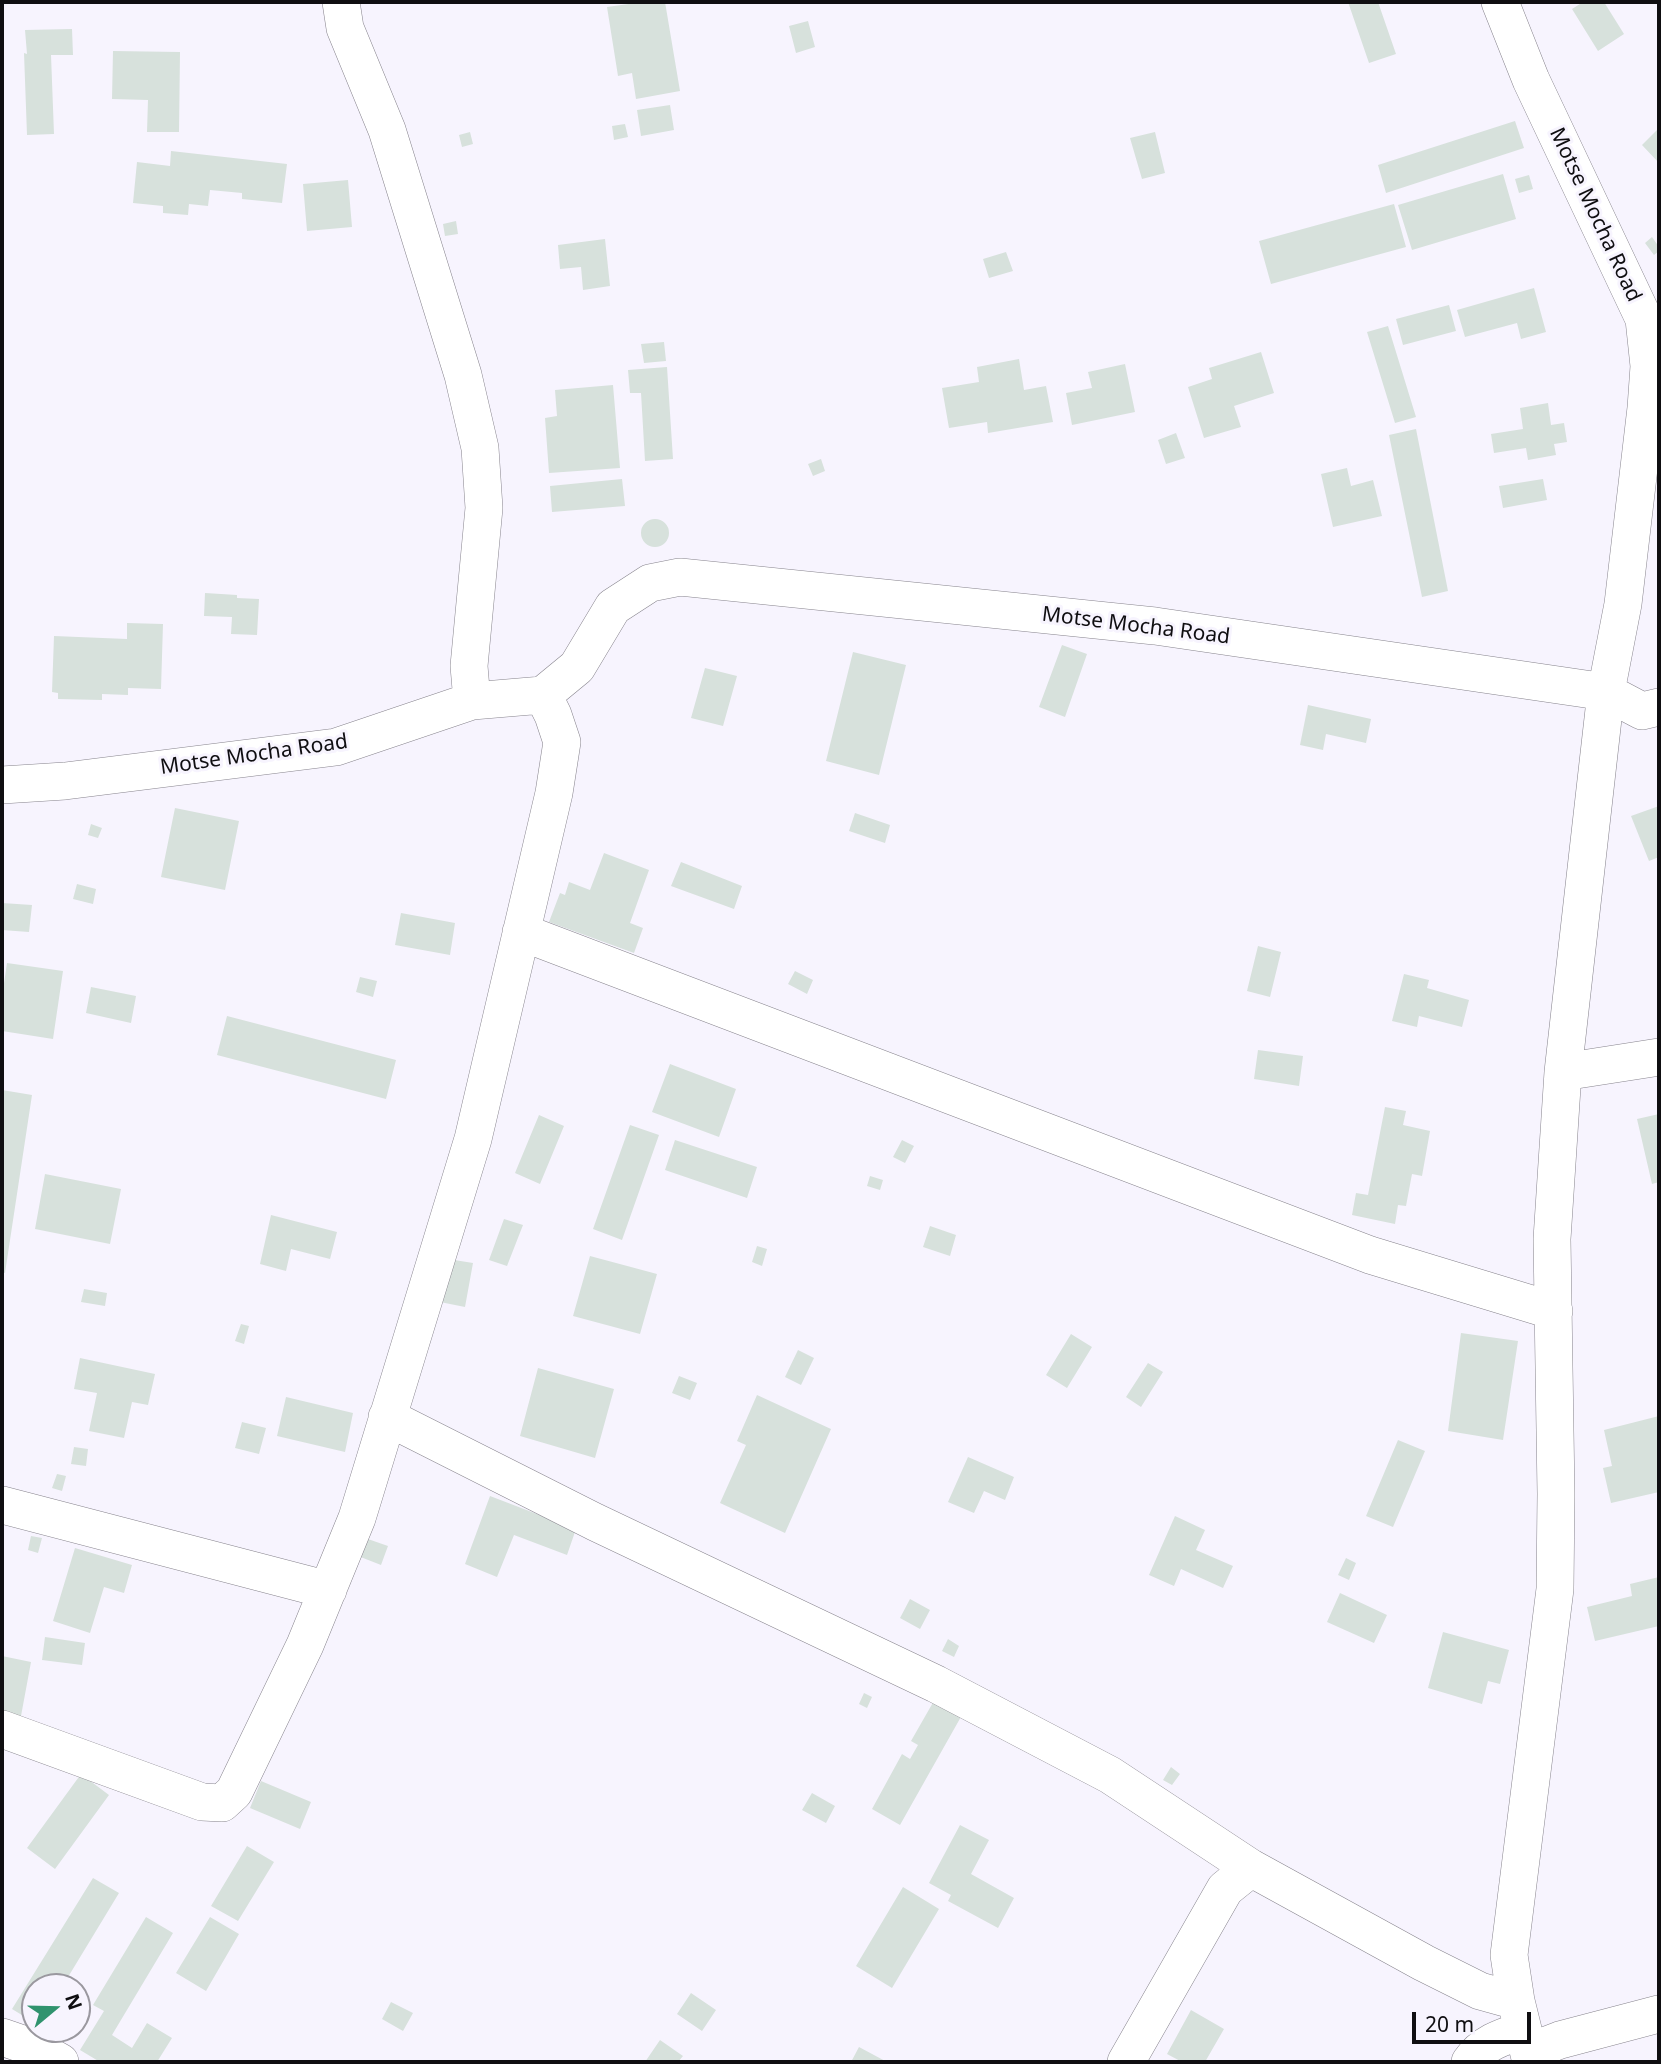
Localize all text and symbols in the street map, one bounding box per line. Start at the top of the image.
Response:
street label: Motse Mocha Road [1544,124,1646,306]
street label: Motse Mocha Road [1041,602,1231,650]
street label: Motse Mocha Road [159,729,349,781]
north arrow [21,1973,91,2043]
text: N [59,1990,89,2013]
scale bar [1416,1997,1535,2041]
text: 20 m [1425,2010,1474,2038]

